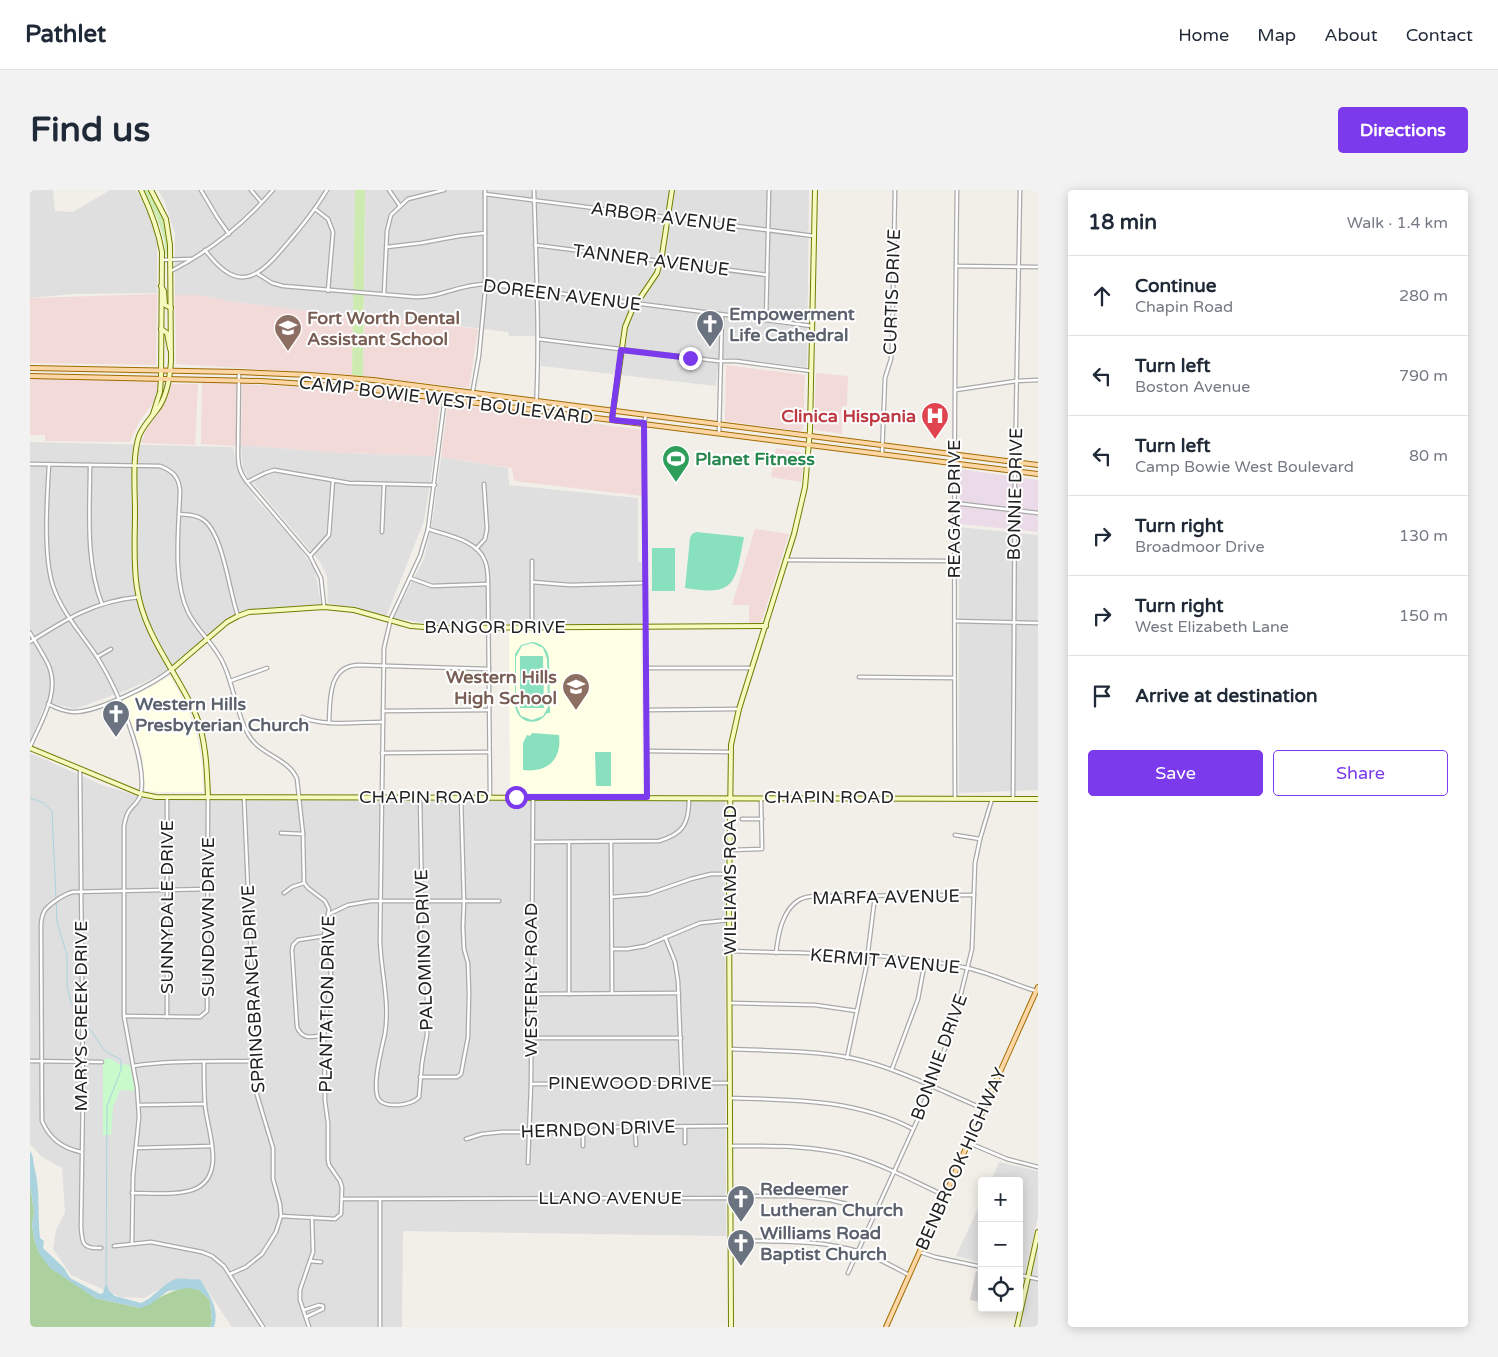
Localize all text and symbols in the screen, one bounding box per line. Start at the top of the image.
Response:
text: Pathlet [25,20,106,49]
text: Home [1178,24,1229,46]
text: Map [1257,24,1296,46]
text: About [1324,24,1378,46]
text: Contact [1406,24,1473,46]
button: Directions [1338,107,1468,153]
text: Find us [30,109,150,151]
street label: ARBOR AVENUE [590,197,738,237]
text: 18 min [1088,210,1157,235]
text: Walk · 1.4 km [1347,213,1448,233]
street label: CURTIS DRIVE [879,229,905,355]
street label: TANNER AVENUE [572,239,730,281]
street label: DOREEN AVENUE [482,274,642,316]
text: Continue [1135,275,1217,297]
icon: ahead [1088,282,1116,310]
text: 280 m [1399,286,1448,306]
text: Chapin Road [1135,297,1233,317]
place label: Empowerment Life Cathedral [729,303,855,346]
place label: Fort Worth Dental Assistant School [307,307,460,350]
church icon: Empowerment Life Cathedral [695,309,725,348]
school or university icon: Fort Worth Dental Assistant School [273,313,303,352]
route end [679,347,702,370]
text: Turn left [1135,355,1211,377]
icon: left [1088,362,1116,390]
text: 790 m [1399,366,1448,386]
street label: CAMP BOWIE WEST BOULEVARD [298,371,594,429]
text: Boston Avenue [1135,377,1250,397]
hospital icon: Clinica Hispania [920,401,950,440]
place label: Clinica Hispania [781,405,916,427]
street label: BONNIE DRIVE [1003,427,1027,561]
text: Turn left [1135,435,1211,457]
street label: REAGAN DRIVE [943,439,965,579]
icon: left [1088,442,1116,470]
sports icon: Planet Fitness [661,444,691,483]
text: 80 m [1409,446,1448,466]
place label: Planet Fitness [695,448,815,470]
text: Camp Bowie West Boulevard [1135,457,1354,477]
text: Turn right [1135,515,1223,537]
icon: right [1088,522,1116,550]
text: 130 m [1399,526,1448,546]
text: Broadmoor Drive [1135,537,1265,557]
text: Turn right [1135,595,1223,617]
icon: right [1088,602,1116,630]
text: 150 m [1399,606,1448,626]
street label: BANGOR DRIVE [424,616,566,638]
text: West Elizabeth Lane [1135,617,1289,637]
place label: Western Hills High School [446,666,557,709]
school or university icon: Western Hills High School [561,672,591,711]
icon: arrive [1088,682,1116,710]
text: Arrive at destination [1135,685,1318,707]
place label: Western Hills Presbyterian Church [135,693,309,736]
church icon: Western Hills Presbyterian Church [101,699,131,738]
button: Save [1088,750,1263,796]
button: Share [1273,750,1448,796]
street label: CHAPIN ROAD [359,786,489,808]
route start [505,786,528,809]
street label: CHAPIN ROAD [764,786,894,808]
street label: WILLIAMS ROAD [719,805,741,955]
street label: SUNNYDALE DRIVE [156,820,178,994]
street label: SUNDOWN DRIVE [197,837,219,997]
street label: PALOMINO DRIVE [410,869,438,1031]
street label: SPRINGBRANCH DRIVE [237,884,269,1094]
street label: MARFA AVENUE [812,885,960,909]
street label: WESTERLY ROAD [520,903,542,1057]
street label: PLANTATION DRIVE [314,915,340,1093]
street label: MARYS CREEK DRIVE [70,920,92,1112]
street label: KERMIT AVENUE [809,943,961,979]
street label: BONNIE DRIVE [906,991,972,1123]
street label: BENBROOK HIGHWAY [911,1064,1011,1254]
street label: PINEWOOD DRIVE [548,1072,712,1094]
street label: HERNDON DRIVE [520,1115,676,1143]
map controls [978,1177,1023,1312]
button: + [978,1177,1023,1222]
place label: Redeemer Lutheran Church [760,1178,904,1221]
church icon: Redeemer Lutheran Church [726,1184,756,1223]
street label: LLANO AVENUE [538,1187,682,1209]
place label: Williams Road Baptist Church [760,1222,887,1265]
button: − [978,1222,1023,1267]
church icon: Williams Road Baptist Church [726,1228,756,1267]
button: locate [978,1267,1023,1312]

